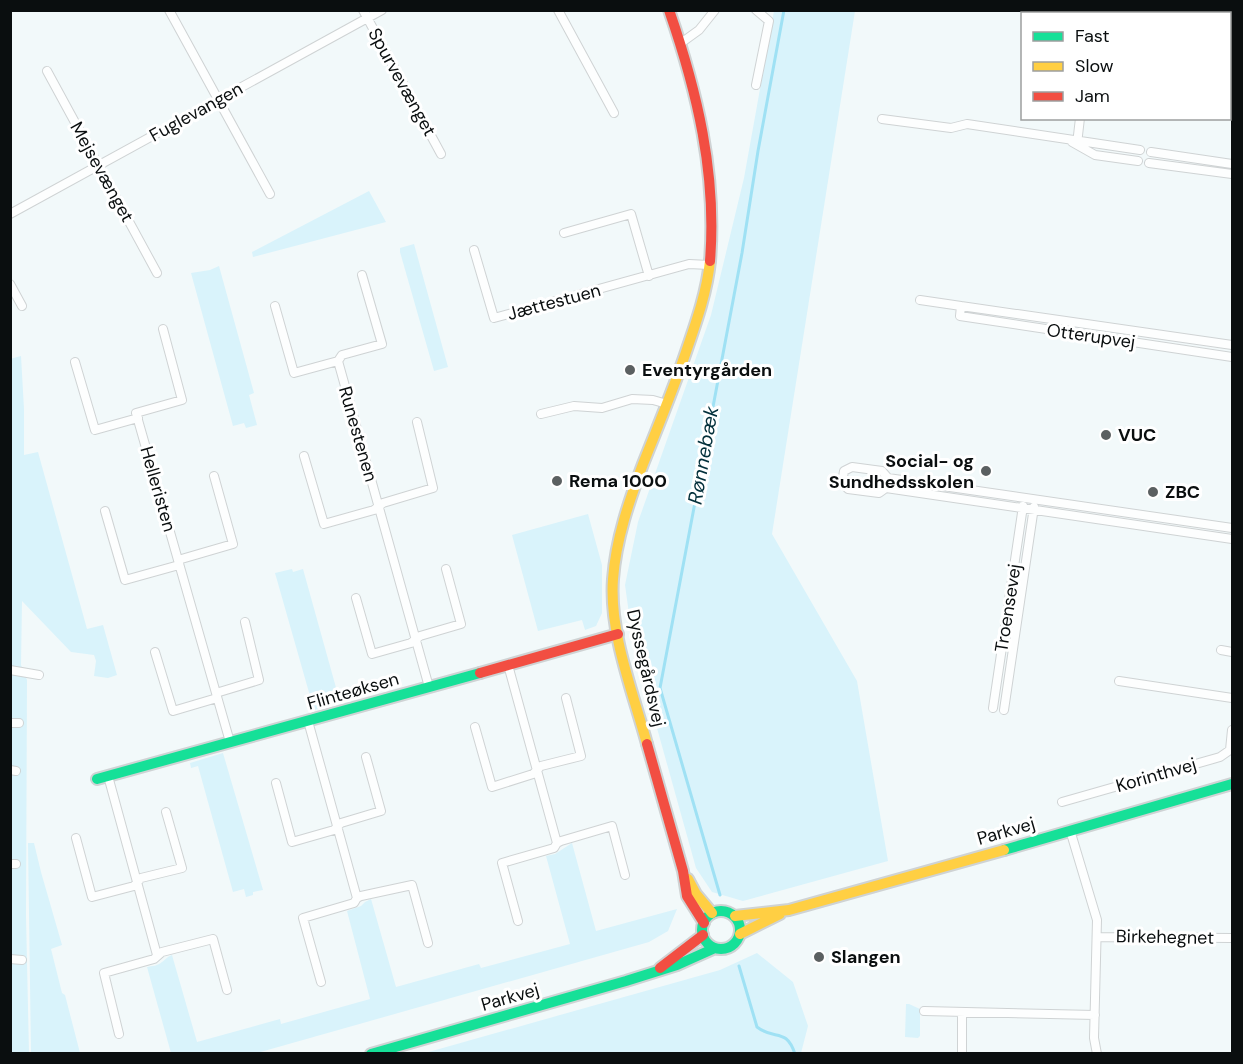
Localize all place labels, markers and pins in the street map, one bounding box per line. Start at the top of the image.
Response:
place label: Eventyrgården [642,358,772,382]
marker: Eventyrgården [623,363,637,377]
place label: VUC [1118,423,1156,447]
marker: VUC [1099,428,1113,442]
place label: Social- og Sundhedsskolen [829,449,974,494]
marker: Social- og Sundhedsskolen [979,464,993,478]
place label: Rema 1000 [569,469,667,493]
marker: Rema 1000 [550,474,564,488]
place label: ZBC [1165,480,1200,504]
marker: ZBC [1146,485,1160,499]
place label: Slangen [831,945,901,969]
marker: Slangen [812,950,826,964]

